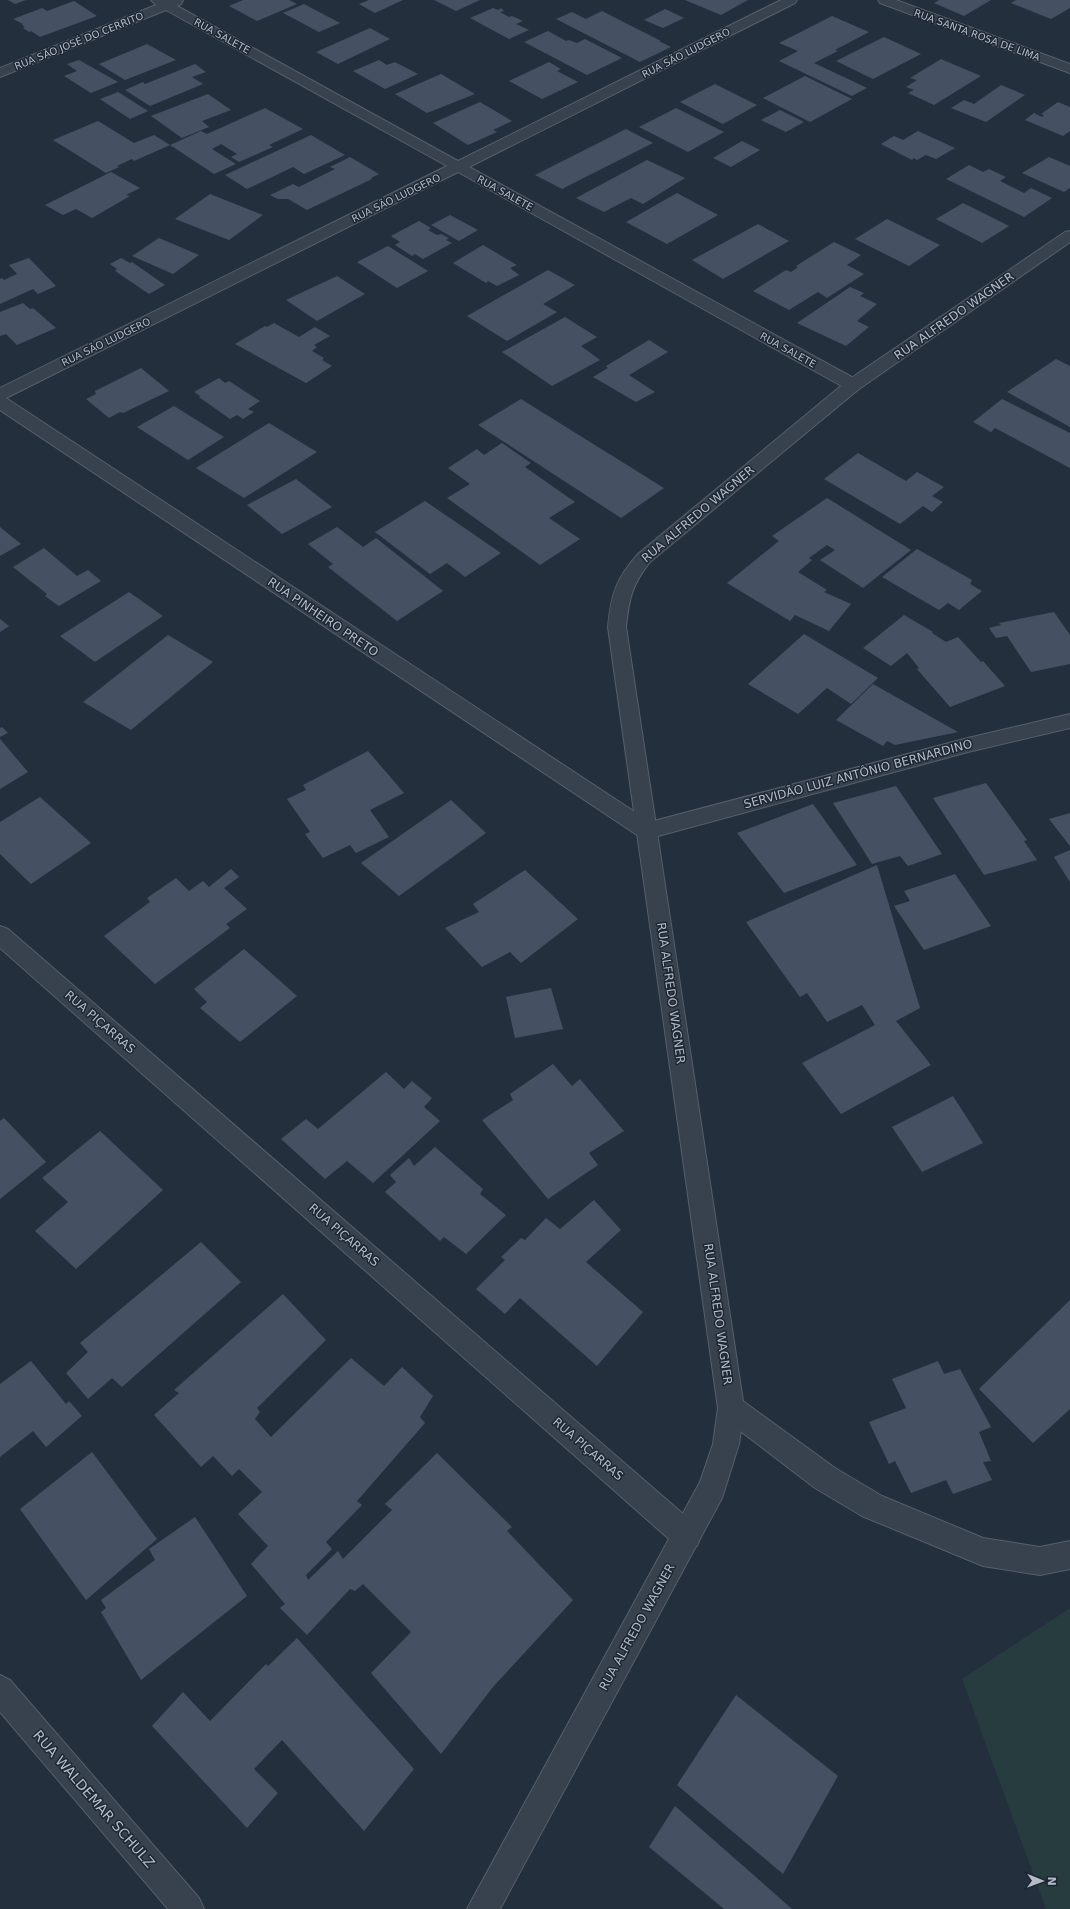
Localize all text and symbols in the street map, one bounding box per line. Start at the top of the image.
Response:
street label: RUA SANTA ROSA DE LIMA [913,7,1042,63]
street label: RUA SÃO JOSÉ DO CERRITO [13,9,145,72]
street label: RUA SALETE [192,16,252,56]
street label: RUA SÃO LUDGERO [640,25,732,80]
street label: RUA SÃO LUDGERO [349,171,442,224]
street label: RUA SALETE [475,173,535,213]
street label: RUA ALFREDO WAGNER [892,269,1016,363]
street label: RUA SÃO LUDGERO [59,315,152,368]
street label: RUA SALETE [758,330,818,370]
street label: RUA ALFREDO WAGNER [639,463,757,565]
street label: RUA PINHEIRO PRETO [265,575,381,659]
street label: SERVIDÃO LUIZ ANTÔNIO BERNARDINO [742,736,974,811]
street label: RUA ALFREDO WAGNER [654,921,688,1065]
street label: RUA PIÇARRAS [62,988,138,1056]
street label: RUA PIÇARRAS [306,1201,382,1269]
street label: RUA ALFREDO WAGNER [701,1242,735,1386]
street label: RUA PIÇARRAS [550,1415,626,1483]
street label: RUA ALFREDO WAGNER [596,1561,678,1693]
street label: RUA WALDEMAR SCHULZ [30,1727,158,1871]
north arrow [1022,1861,1062,1901]
text: N [1045,1876,1058,1886]

